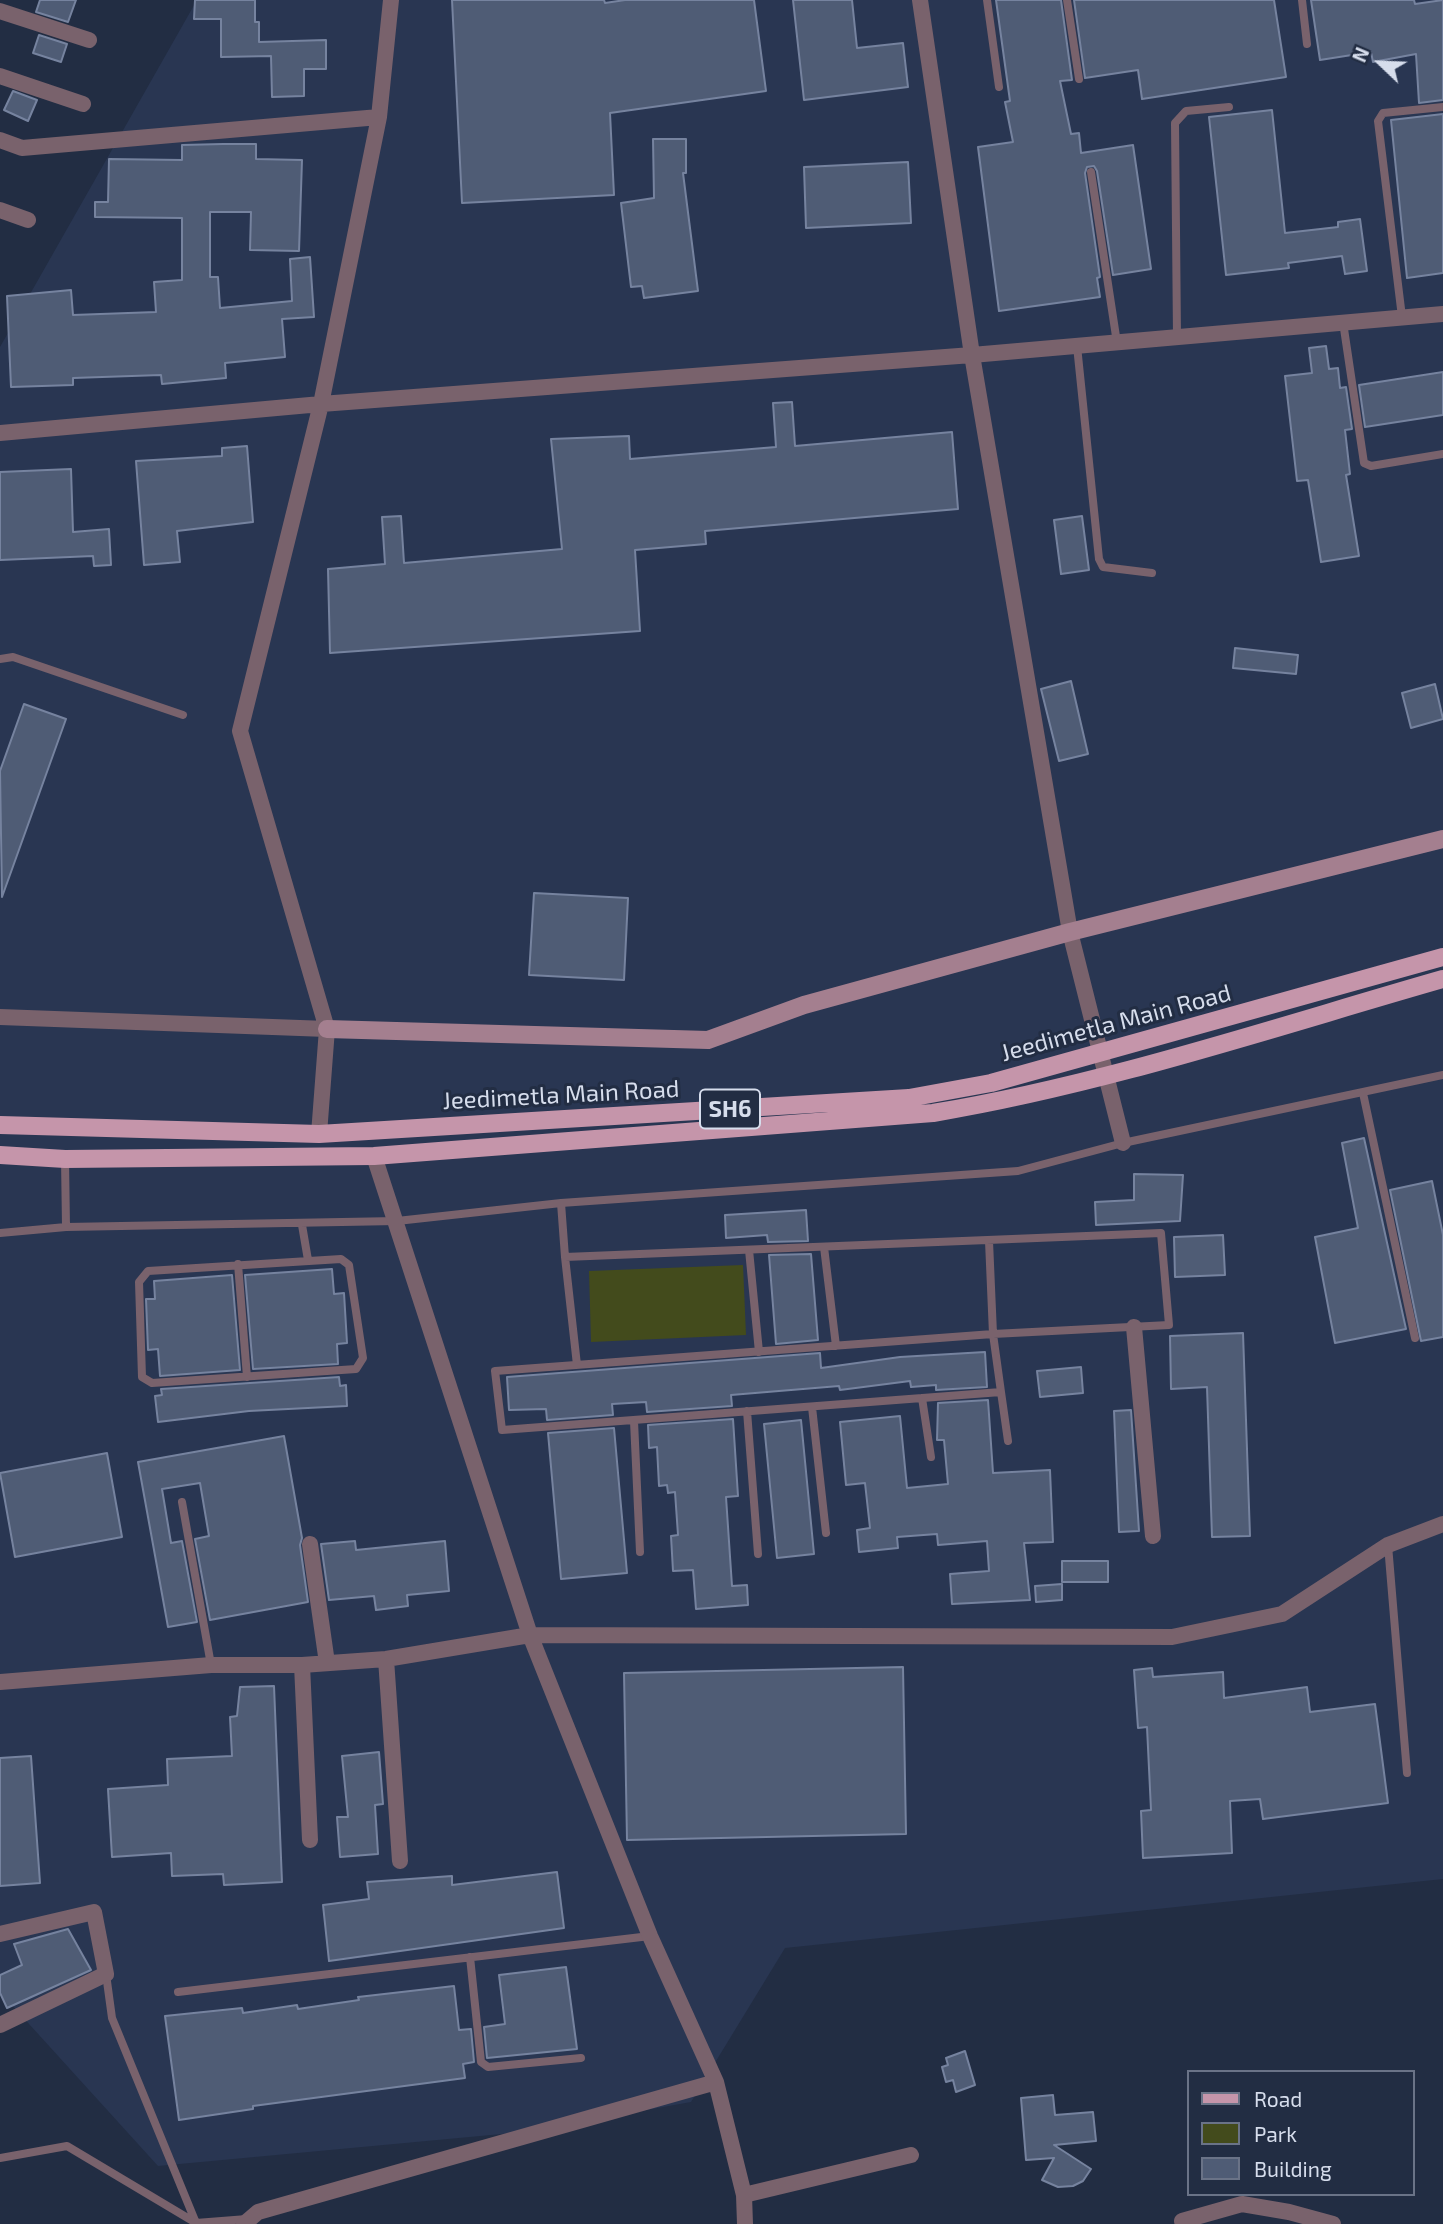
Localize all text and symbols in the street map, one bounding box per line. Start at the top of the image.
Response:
north arrow [1345,28,1415,98]
text: N [1347,44,1373,65]
street label: Jeedimetla Main Road [998,978,1234,1068]
street label: Jeedimetla Main Road [442,1074,680,1116]
road number: SH6 [700,1090,760,1128]
legend [1188,2070,1415,2196]
text: Road [1254,2086,1302,2111]
text: Park [1254,2121,1297,2146]
text: Building [1254,2156,1332,2181]

